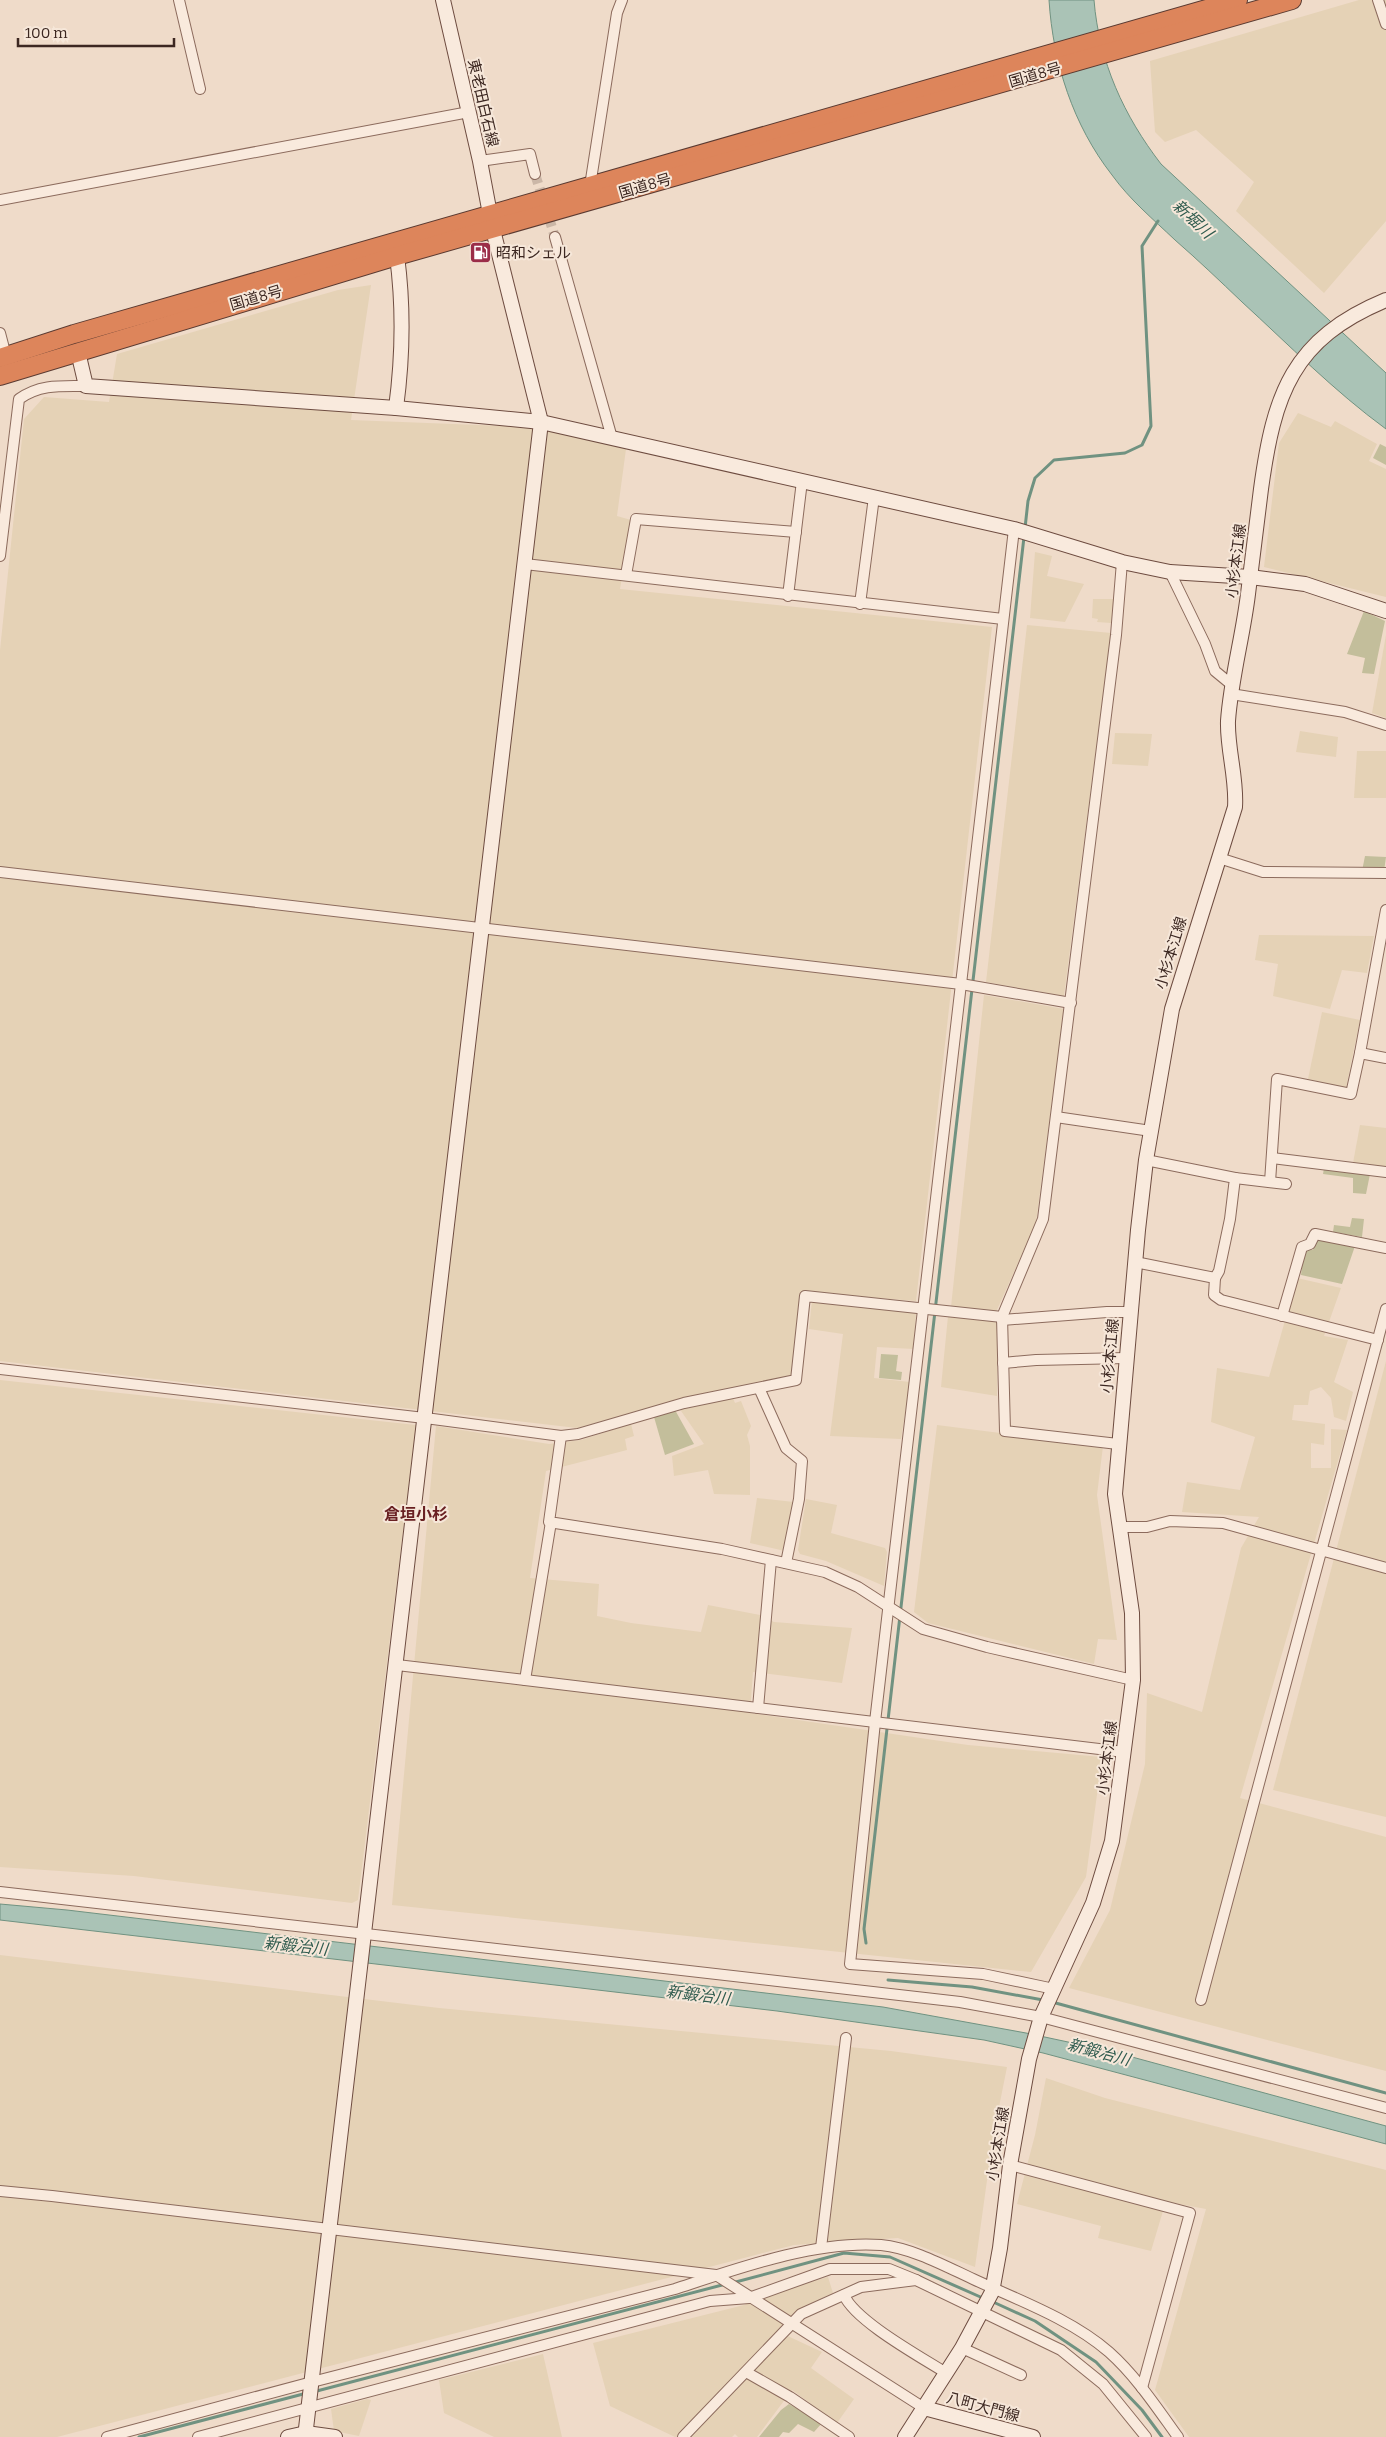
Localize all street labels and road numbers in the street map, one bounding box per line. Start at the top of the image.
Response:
street label: 東老田白石線 [464,57,502,149]
street label: 国道8号 [1007,59,1063,91]
street label: 国道8号 [617,170,673,202]
street label: 国道8号 [228,282,284,314]
street label: 小杉本江線 [1222,523,1250,599]
street label: 小杉本江線 [1151,914,1191,992]
street label: 小杉本江線 [1098,1318,1122,1394]
street label: 小杉本江線 [1093,1720,1121,1796]
street label: 小杉本江線 [983,2106,1013,2182]
street label: 八町大門線 [944,2389,1022,2425]

